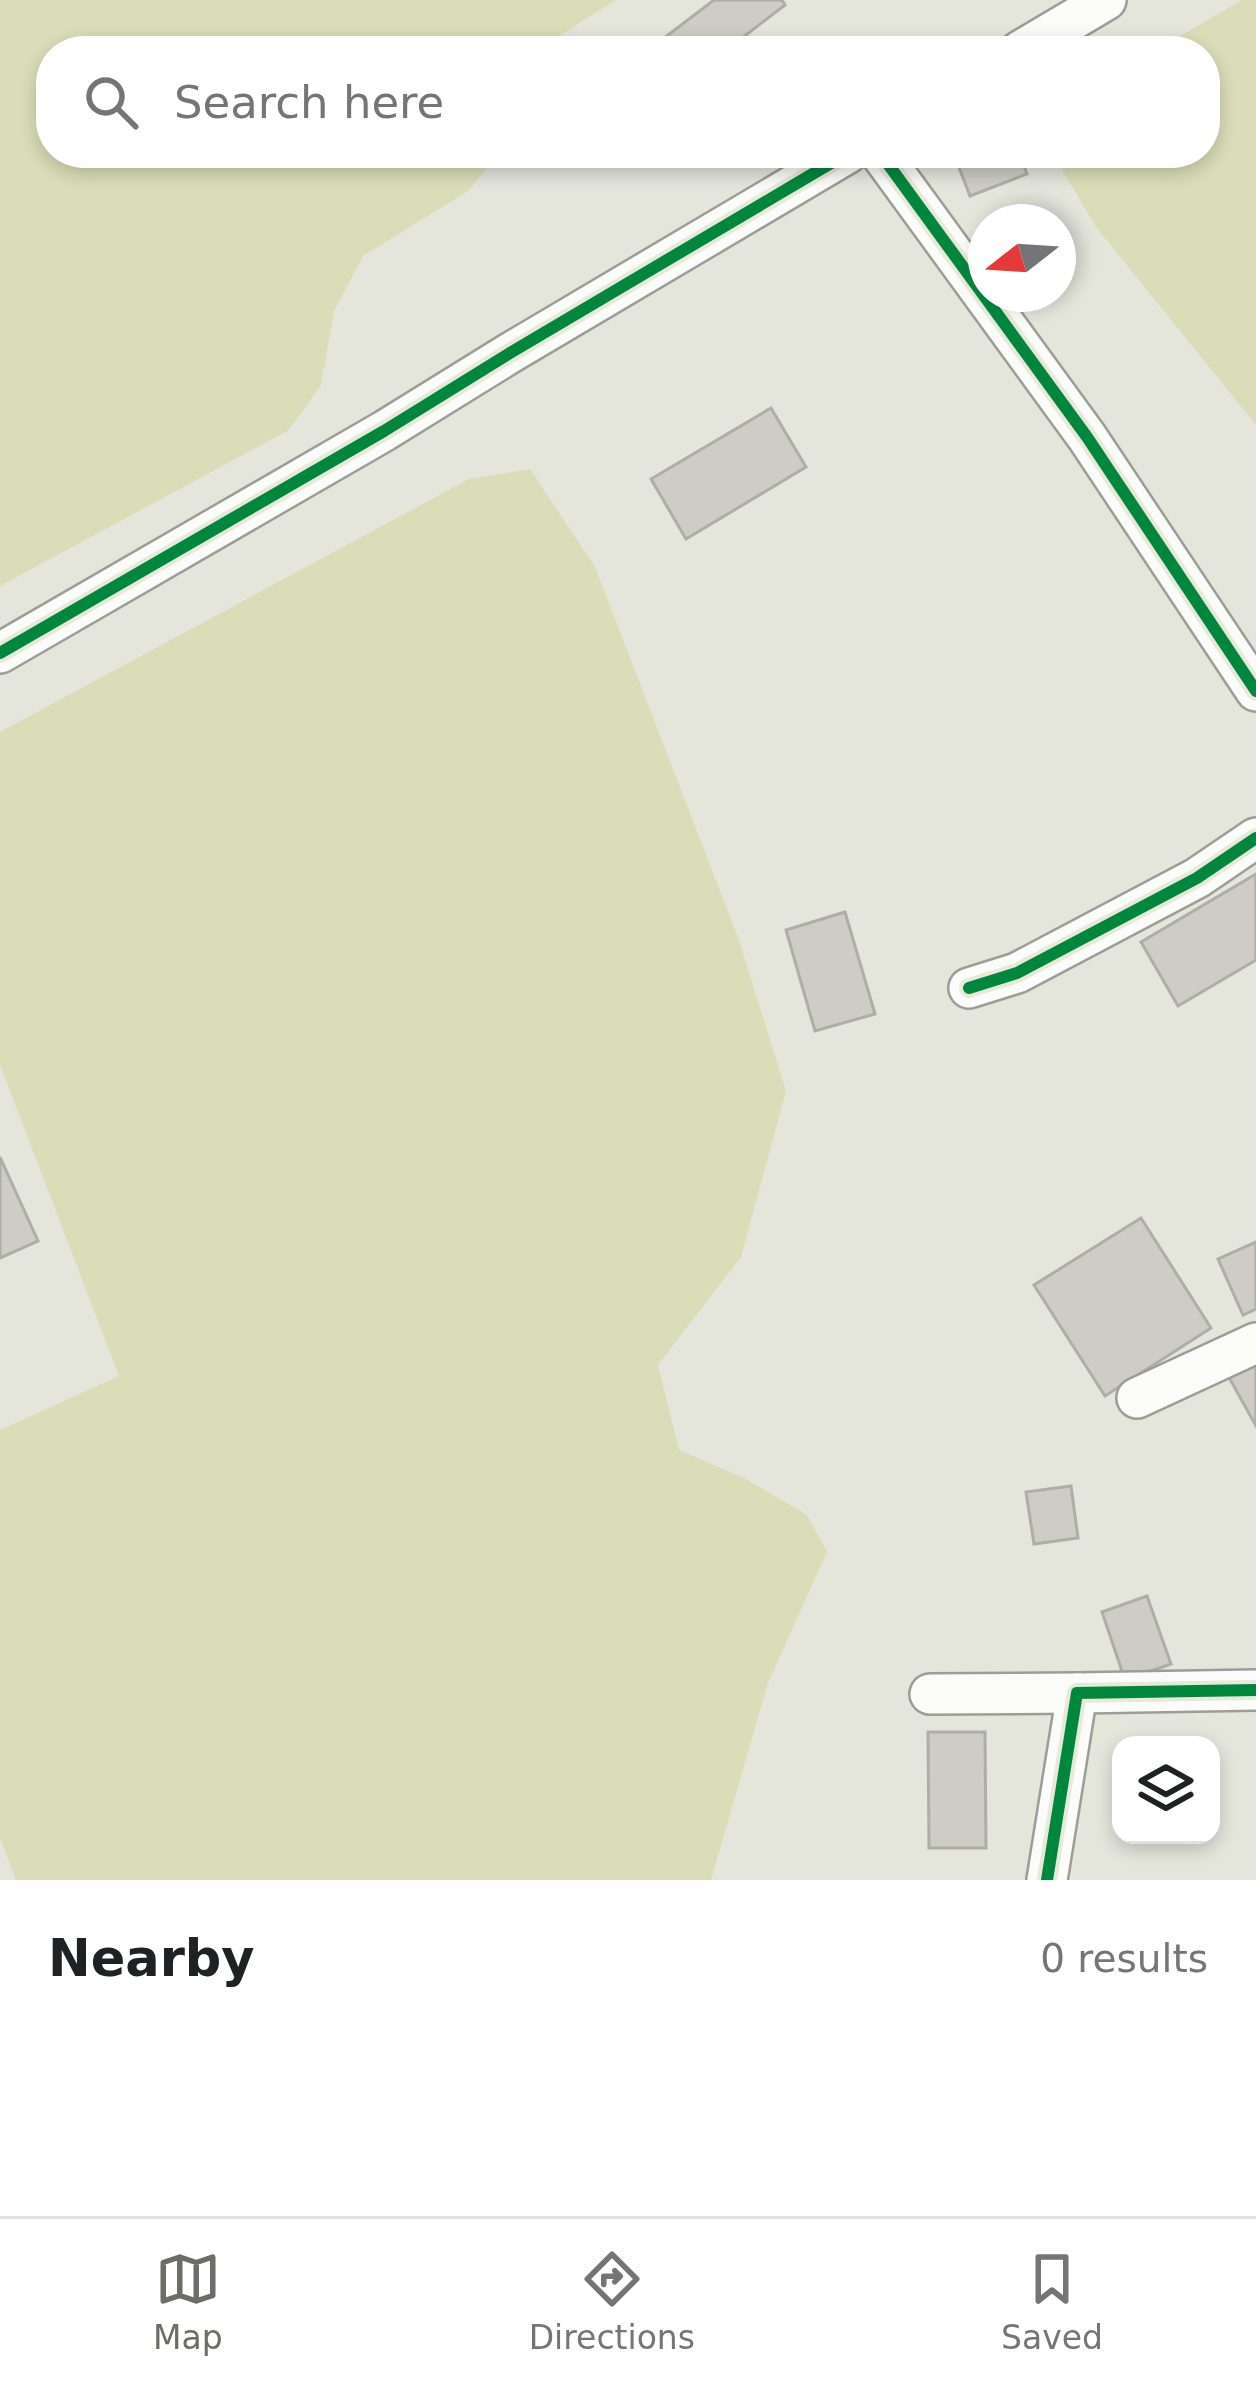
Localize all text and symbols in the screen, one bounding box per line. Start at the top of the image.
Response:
search box [36,36,1220,168]
icon: search [78,69,144,135]
text: Search here [174,76,444,129]
north arrow [968,204,1076,312]
map controls [1112,1736,1220,1844]
button: layers [1112,1736,1220,1844]
text: Nearby [48,1929,255,1988]
text: 0 results [1040,1936,1208,1981]
tab: Map [153,2246,223,2357]
tab: Directions [529,2246,695,2357]
tab: Saved [1001,2246,1103,2357]

